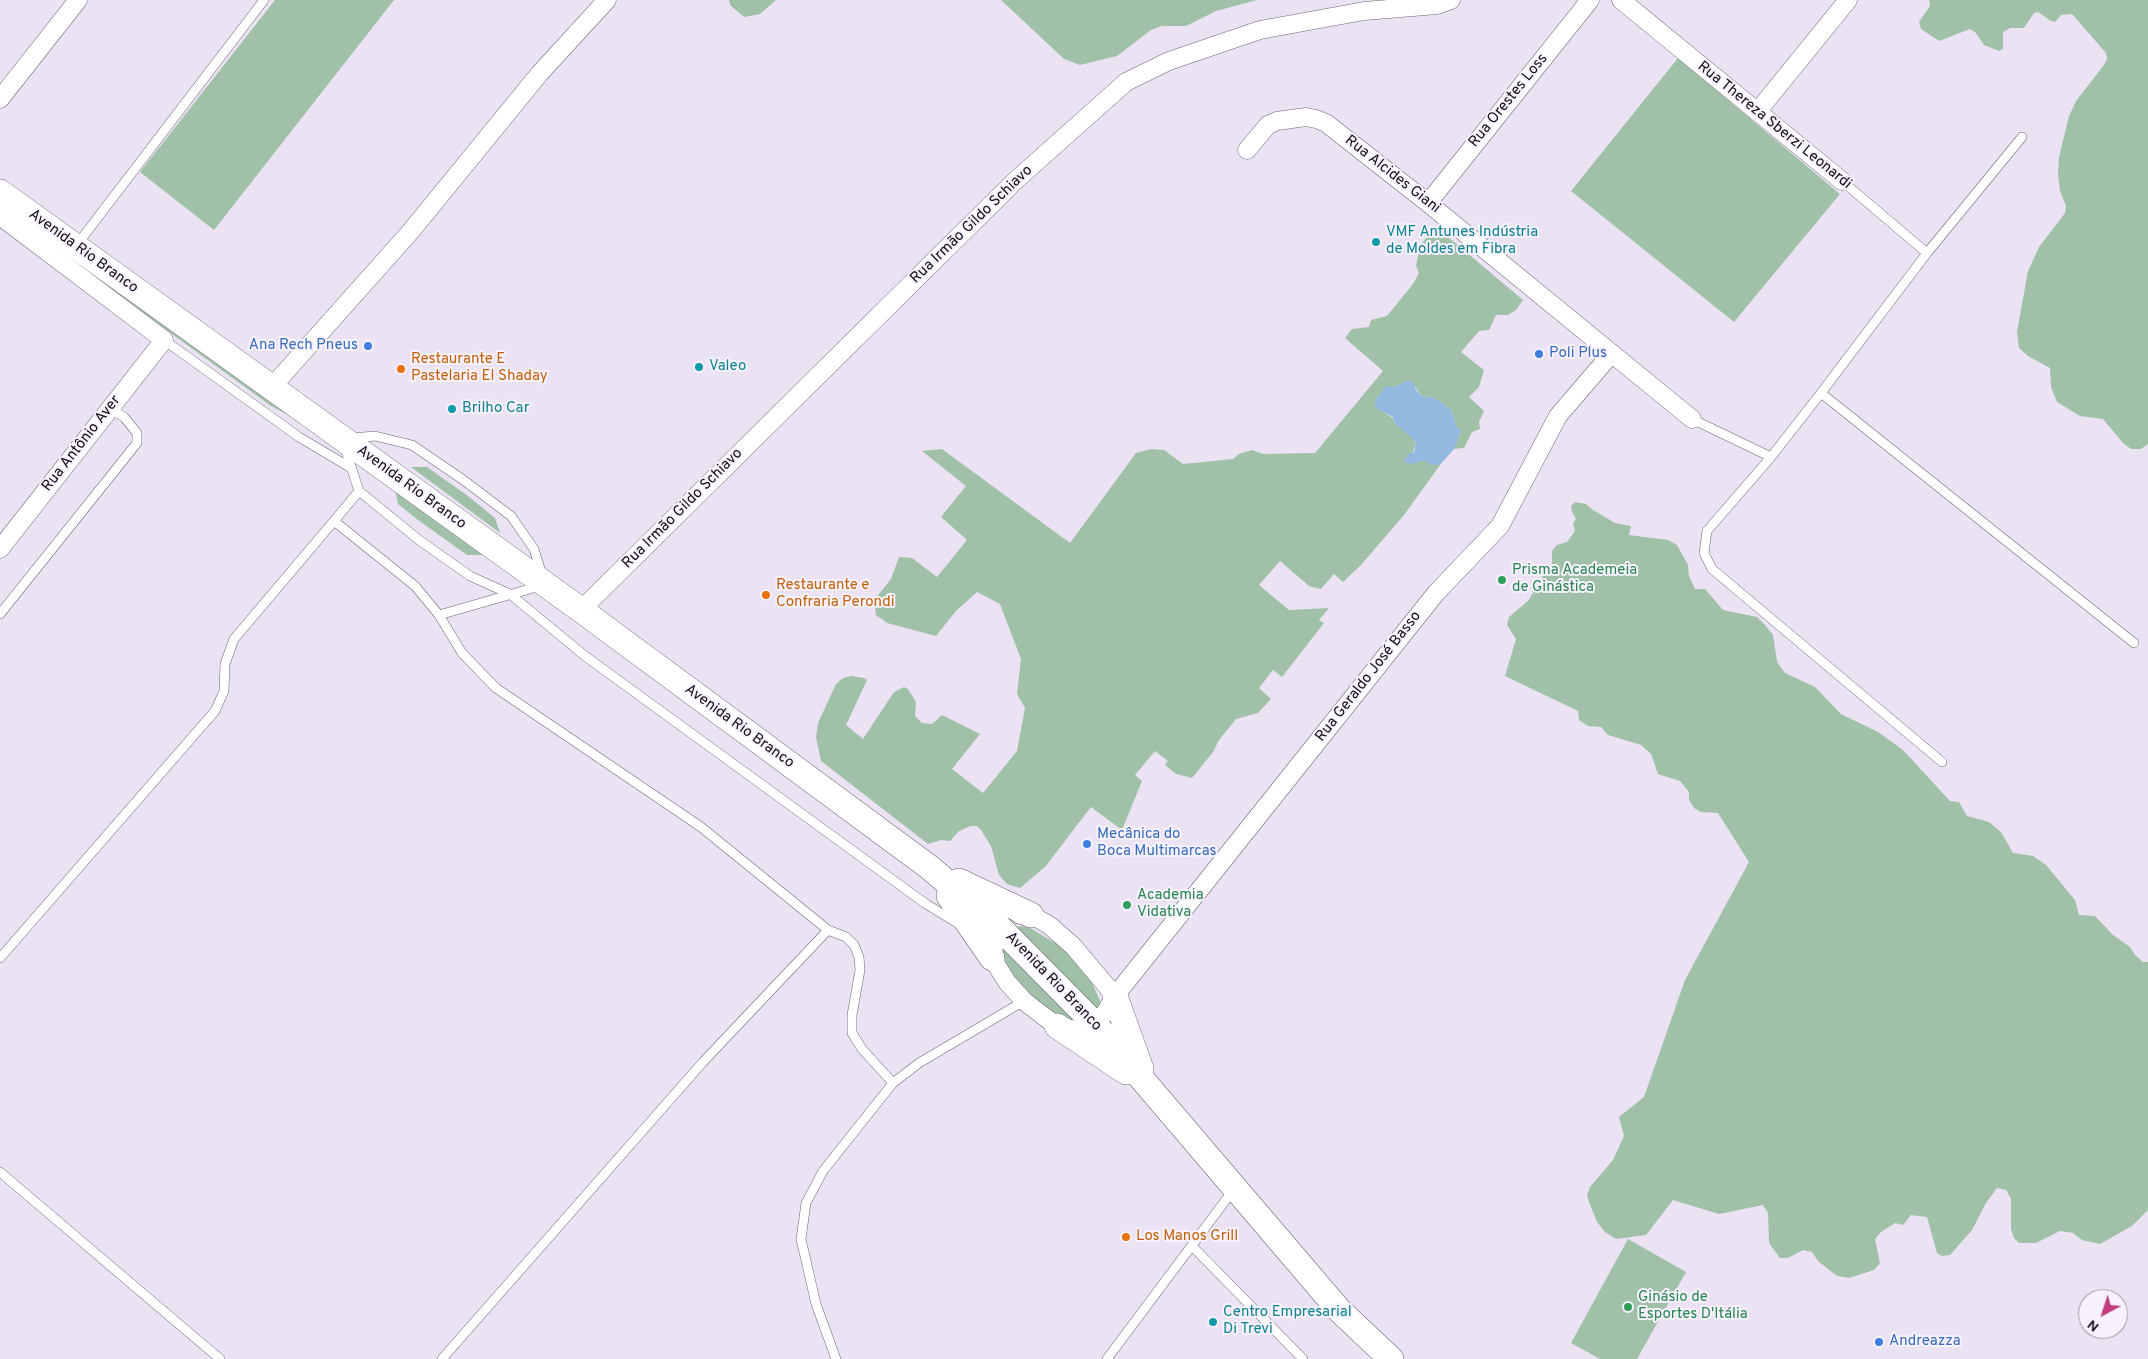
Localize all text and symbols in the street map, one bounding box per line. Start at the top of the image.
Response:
street label: Rua Orestes Loss [1466,50,1552,152]
street label: Rua Thereza Sberzi Leonardi [1693,58,1855,194]
street label: Rua Alcides Giani [1341,132,1443,218]
street label: Rua Irmão Gildo Schiavo [907,162,1037,288]
street label: Avenida Rio Branco [25,206,141,298]
place label: VMF Antunes Indústria de Moldes em Fibra [1386,224,1538,259]
marker: VMF Antunes Indústria de Moldes em Fibra [1370,236,1382,248]
place label: Ana Rech Pneus [249,337,358,355]
marker: Ana Rech Pneus [362,340,374,352]
place label: Poli Plus [1549,345,1607,363]
marker: Poli Plus [1533,348,1545,360]
place label: Restaurante E Pastelaria El Shaday [411,351,548,386]
place label: Valeo [709,358,746,376]
marker: Valeo [693,361,705,373]
marker: Restaurante E Pastelaria El Shaday [395,363,407,375]
street label: Rua Antônio Aver [39,392,125,496]
place label: Brilho Car [462,400,530,418]
marker: Brilho Car [446,403,458,415]
street label: Avenida Rio Branco [353,442,469,534]
street label: Rua Irmão Gildo Schiavo [619,445,747,573]
place label: Prisma Academeia de Ginástica [1512,562,1637,597]
marker: Prisma Academeia de Ginástica [1496,574,1508,586]
place label: Restaurante e Confraria Perondi [776,577,894,612]
marker: Restaurante e Confraria Perondi [760,589,772,601]
street label: Rua Geraldo José Basso [1312,608,1426,746]
street label: Avenida Rio Branco [681,681,797,773]
place label: Mecânica do Boca Multimarcas [1097,826,1217,861]
marker: Mecânica do Boca Multimarcas [1081,838,1093,850]
place label: Academia Vidativa [1137,887,1204,922]
marker: Academia Vidativa [1121,899,1133,911]
street label: Avenida Rio Branco [1001,929,1105,1035]
place label: Los Manos Grill [1136,1228,1238,1246]
marker: Los Manos Grill [1120,1231,1132,1243]
place label: Ginásio de Esportes D'Itália [1638,1289,1748,1324]
north arrow [2078,1289,2128,1339]
marker: Ginásio de Esportes D'Itália [1622,1301,1634,1313]
place label: Centro Empresarial Di Trevi [1223,1304,1352,1339]
text: N [2084,1315,2103,1335]
marker: Centro Empresarial Di Trevi [1207,1316,1219,1328]
place label: Andreazza [1889,1333,1961,1351]
marker: Andreazza [1873,1336,1885,1348]

